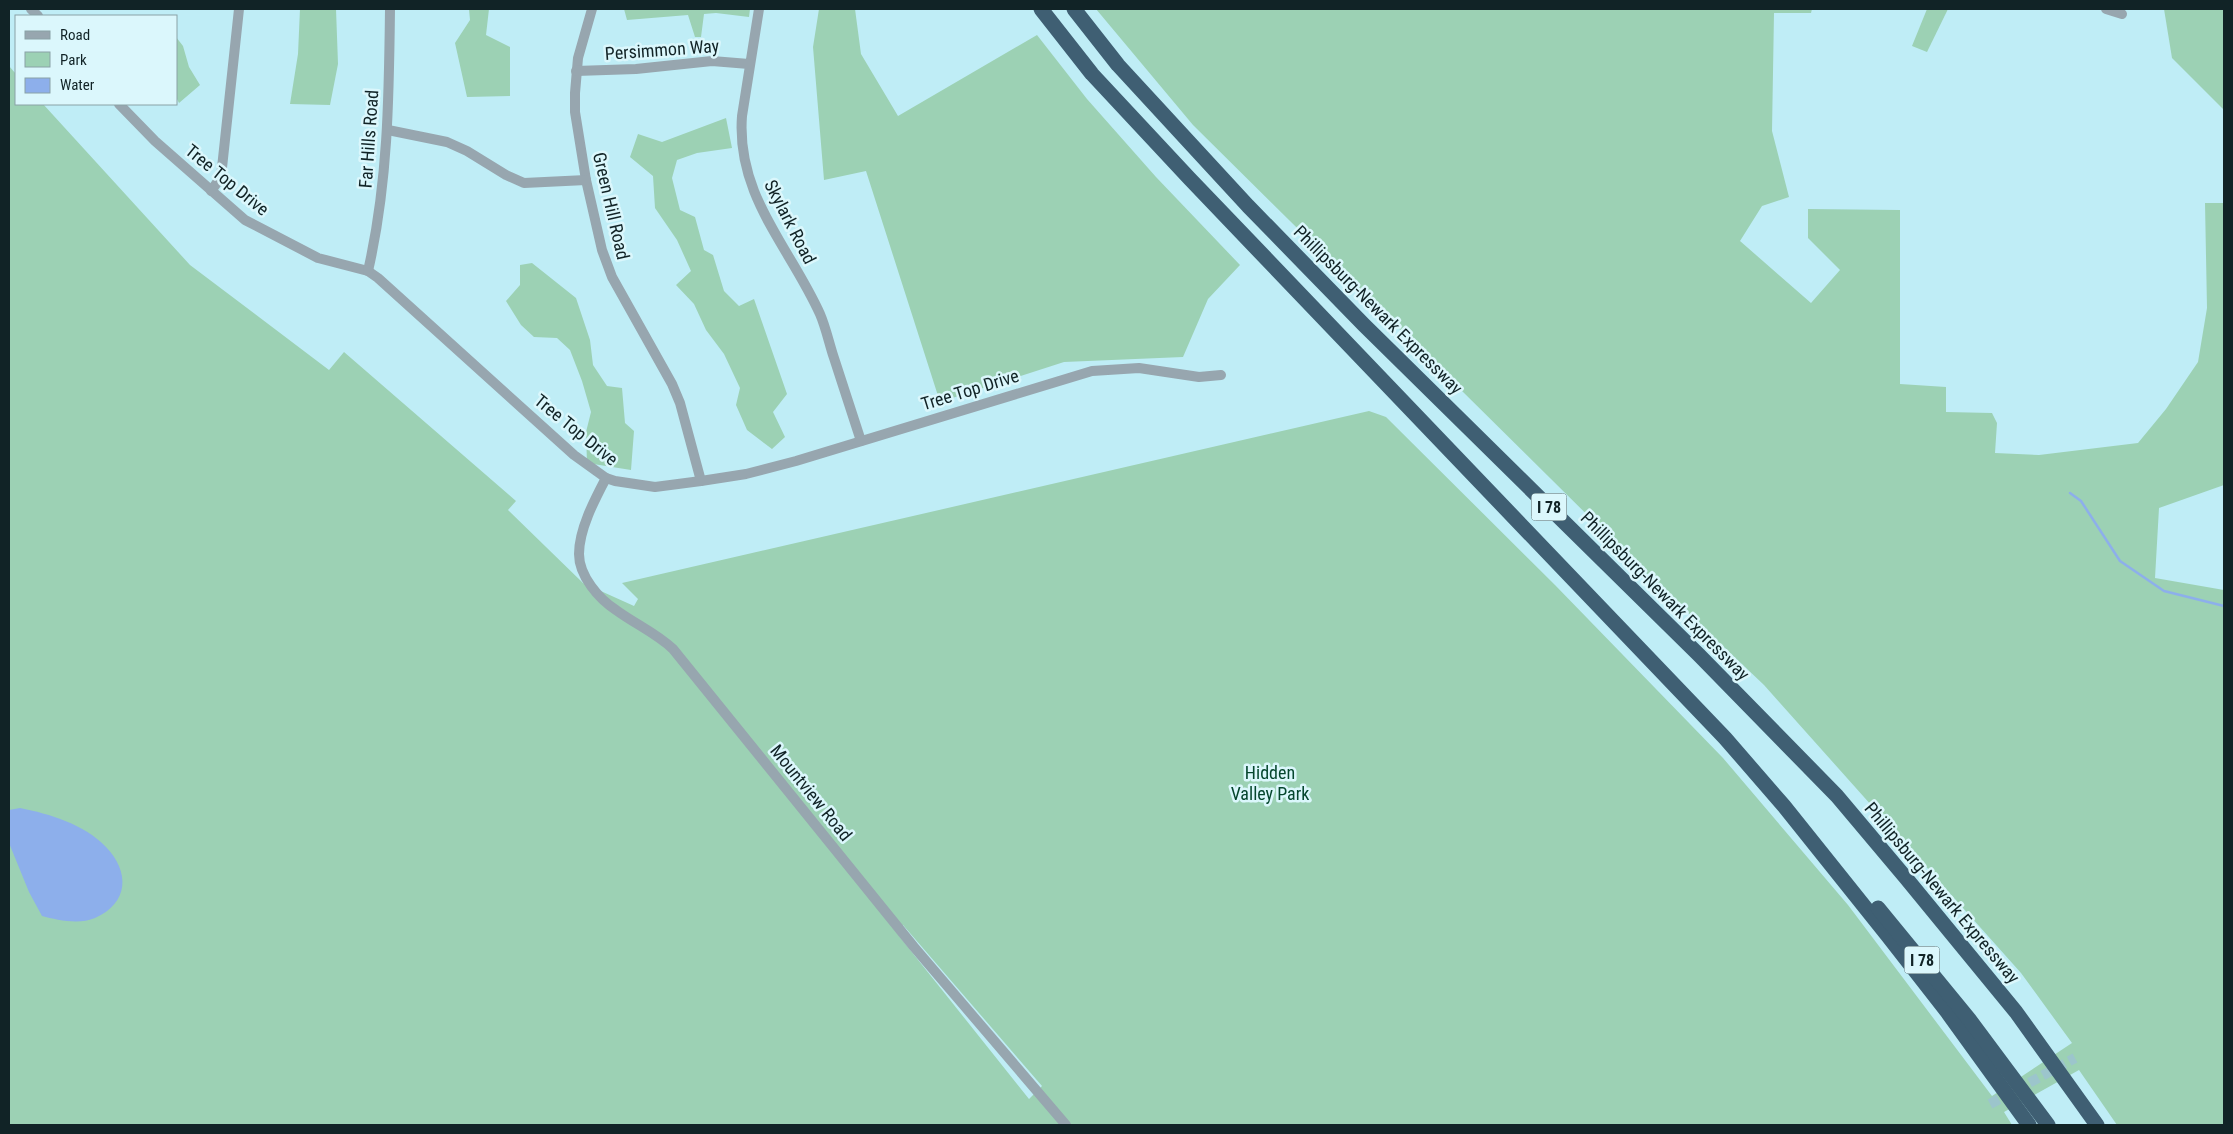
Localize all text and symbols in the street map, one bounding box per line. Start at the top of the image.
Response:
legend [15,15,178,105]
text: Road [60,26,90,44]
street label: Persimmon Way [604,35,720,64]
text: Park [60,51,87,69]
text: Water [60,76,95,94]
street label: Far Hills Road [355,89,382,189]
street label: Tree Top Drive [181,140,273,220]
street label: Green Hill Road [589,150,634,262]
street label: Skylark Road [760,176,821,267]
street label: Phillipsburg-Newark Expressway [1290,221,1467,399]
street label: Tree Top Drive [918,365,1021,414]
street label: Tree Top Drive [530,390,622,470]
road number: I 78 [1532,494,1566,520]
street label: Phillipsburg-Newark Expressway [1577,507,1754,685]
street label: Mountview Road [766,740,857,845]
park label: Hidden Valley Park [1231,762,1309,804]
street label: Phillipsburg-Newark Expressway [1860,798,2025,988]
road number: I 78 [1904,946,1940,974]

